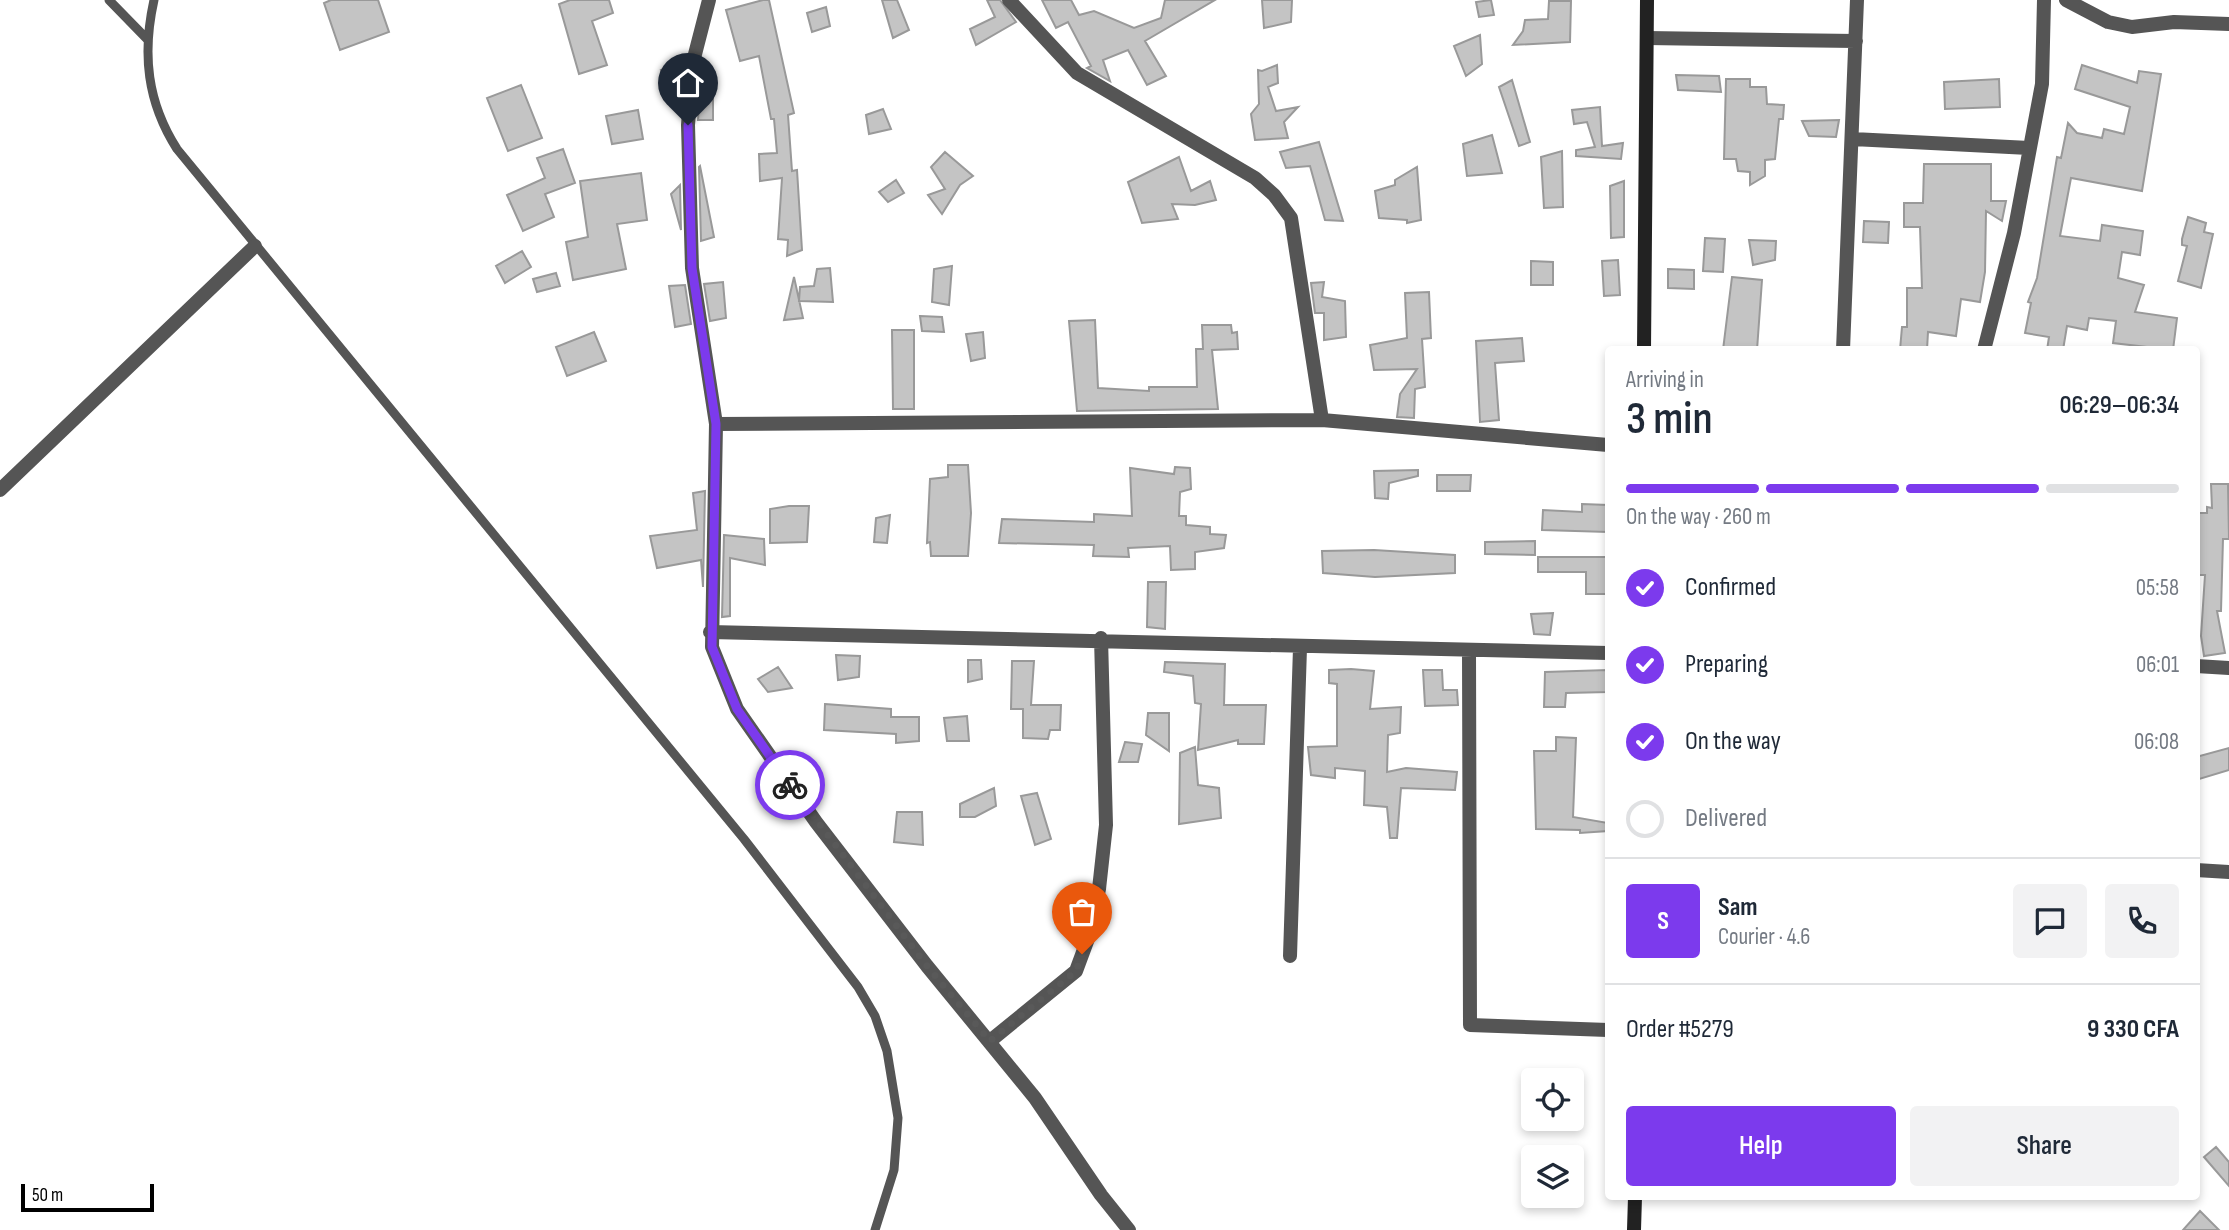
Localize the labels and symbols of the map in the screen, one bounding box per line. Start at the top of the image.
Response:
pin [658,53,718,125]
courier [755,750,825,820]
pin [1052,882,1112,954]
scale bar [21,1181,154,1213]

